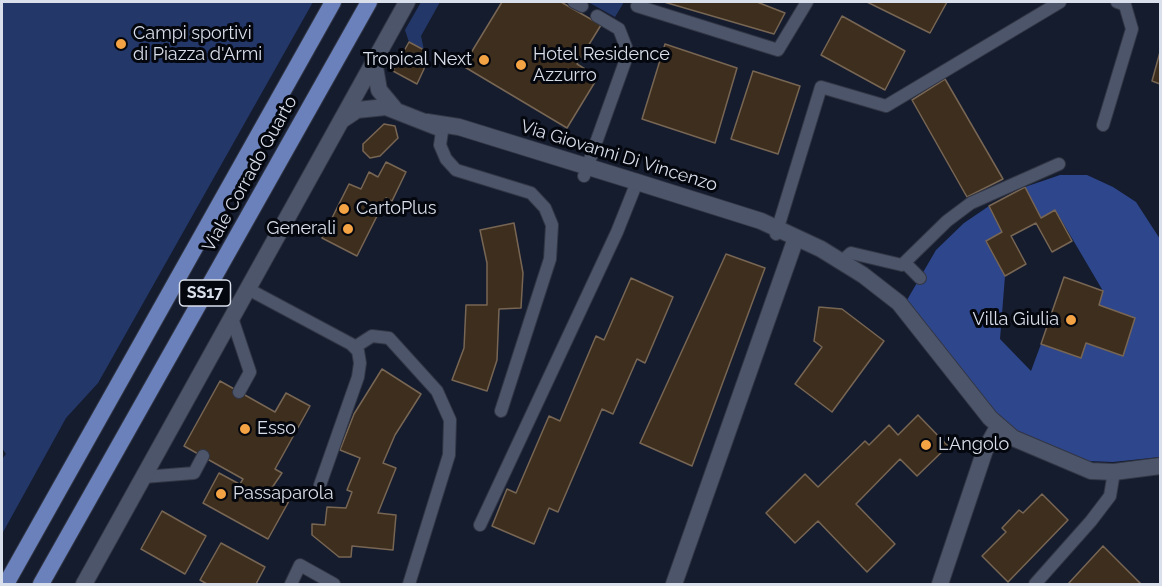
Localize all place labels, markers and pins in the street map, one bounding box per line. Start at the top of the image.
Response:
place label: Campi sportivi di Piazza d'Armi [133,23,262,66]
marker: Campi sportivi di Piazza d'Armi [114,37,128,51]
place label: Hotel Residence Azzurro [533,44,670,86]
place label: Tropical Next [363,49,472,71]
marker: Tropical Next [477,53,491,67]
marker: Hotel Residence Azzurro [514,58,528,72]
place label: CartoPlus [356,198,436,220]
marker: CartoPlus [337,202,351,216]
place label: Generali [267,218,336,240]
marker: Generali [341,222,355,236]
place label: Villa Giulia [973,309,1059,331]
marker: Villa Giulia [1064,313,1078,327]
place label: Esso [257,418,296,440]
marker: Esso [238,422,252,436]
place label: L'Angolo [938,434,1009,456]
marker: L'Angolo [919,438,933,452]
place label: Passaparola [233,483,333,505]
marker: Passaparola [214,487,228,501]

